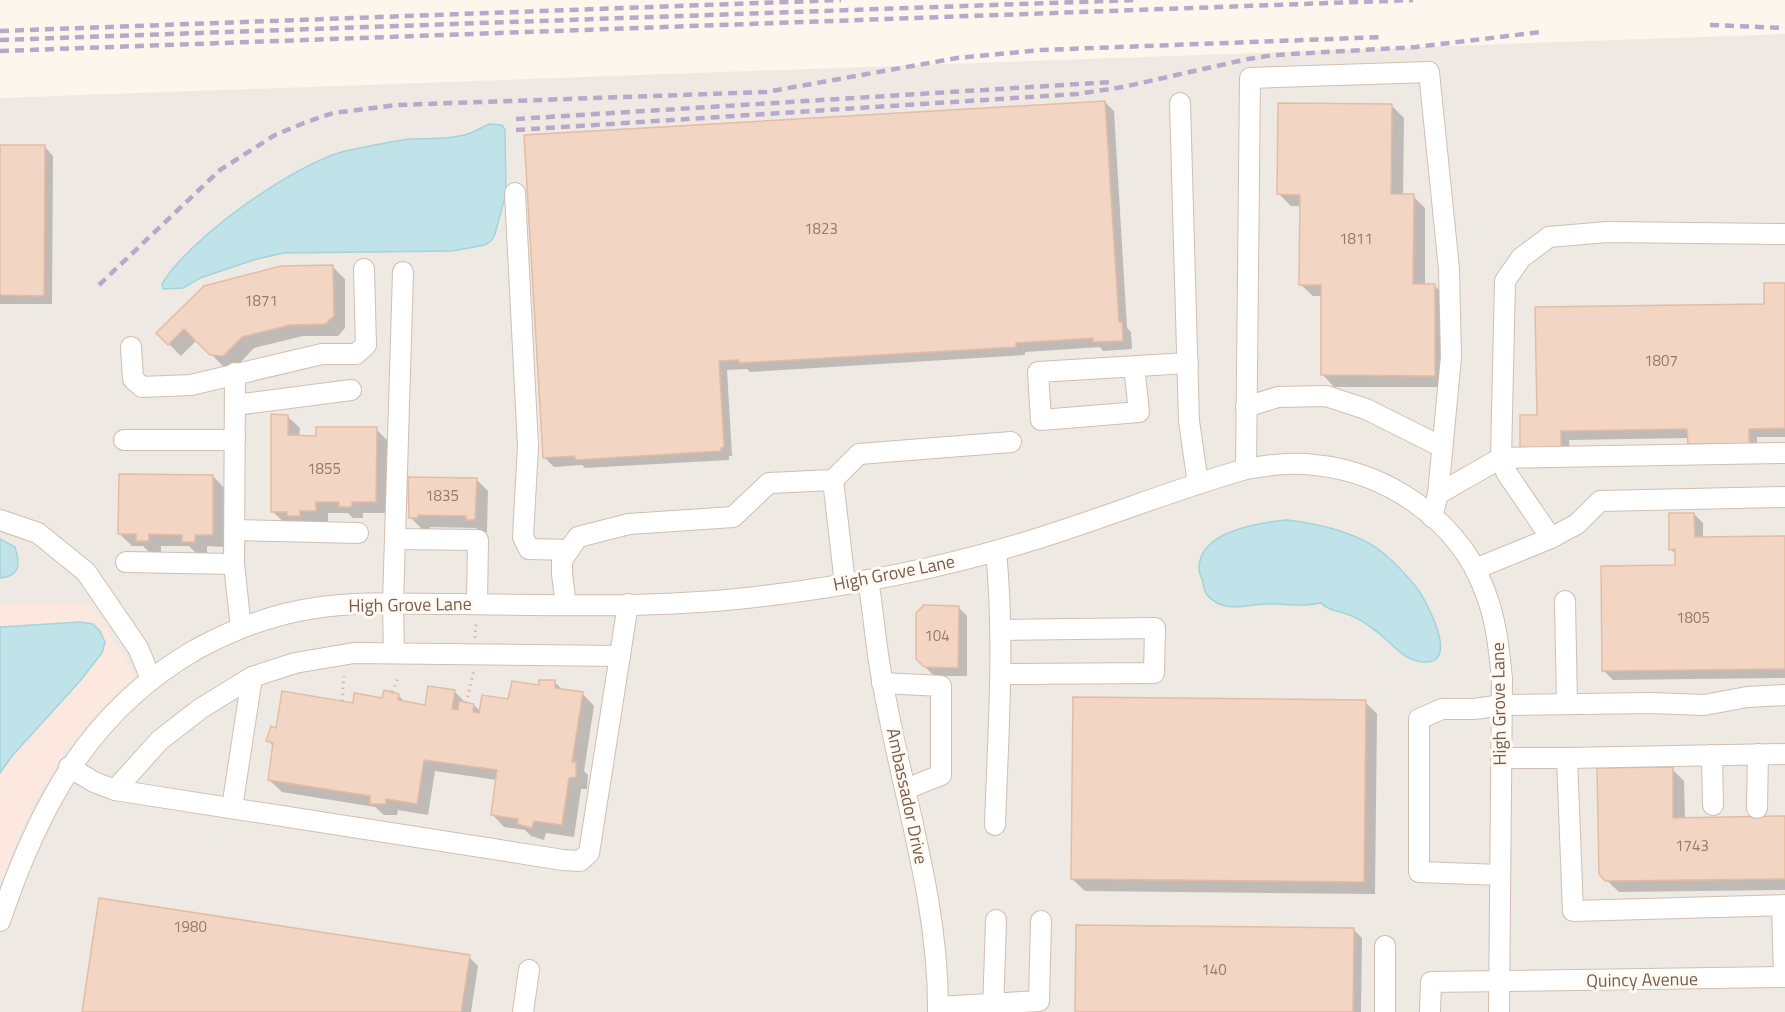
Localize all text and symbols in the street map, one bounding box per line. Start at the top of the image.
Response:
house number: 1823 [804,217,838,240]
house number: 1811 [1339,227,1373,250]
house number: 1871 [244,289,278,312]
house number: 1807 [1644,349,1678,372]
house number: 1855 [307,457,341,480]
house number: 1835 [425,484,459,507]
street label: High Grove Lane [831,547,957,598]
street label: High Grove Lane [348,590,472,619]
house number: 1805 [1676,606,1710,629]
house number: 104 [924,624,950,647]
street label: High Grove Lane [1484,642,1513,766]
street label: Ambassador Drive [880,725,935,866]
house number: 1743 [1675,834,1709,857]
house number: 1980 [173,915,207,938]
house number: 140 [1201,958,1227,981]
street label: Quincy Avenue [1586,965,1698,994]

